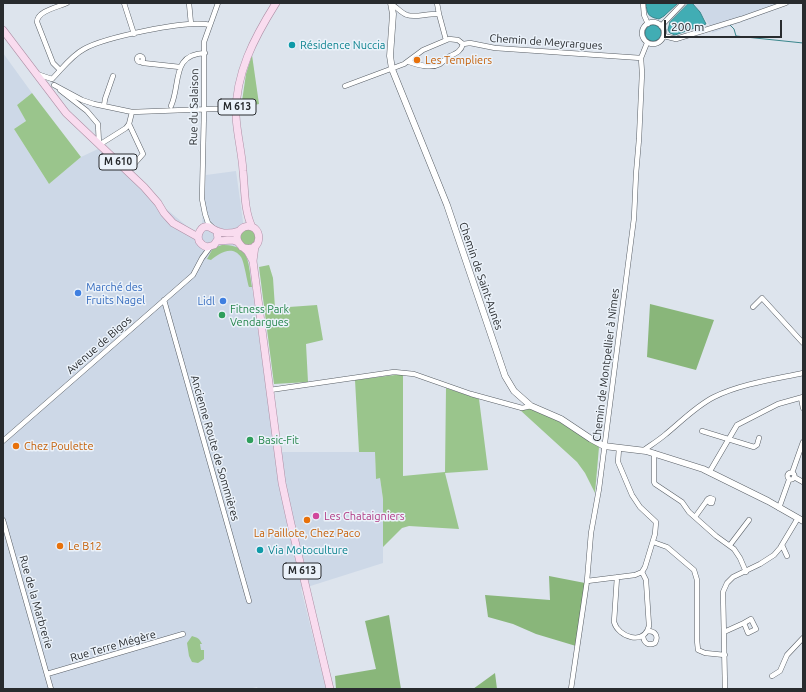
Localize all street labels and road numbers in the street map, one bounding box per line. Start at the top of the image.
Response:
street label: Chemin de Meyrargues [489,31,603,53]
street label: Rue du Salaison [187,68,201,146]
road number: M 613 [218,99,256,115]
road number: M 610 [99,154,137,170]
street label: Chemin de Saint-Aunès [456,220,506,332]
street label: Chemin de Montpellier à Nîmes [590,288,622,442]
street label: Avenue de Bigos [64,313,134,377]
street label: Ancienne Route de Sommières [188,374,242,522]
street label: Rue de la Marbrerie [16,554,56,650]
road number: M 613 [283,563,321,579]
street label: Rue Terre Mégère [69,627,157,665]

